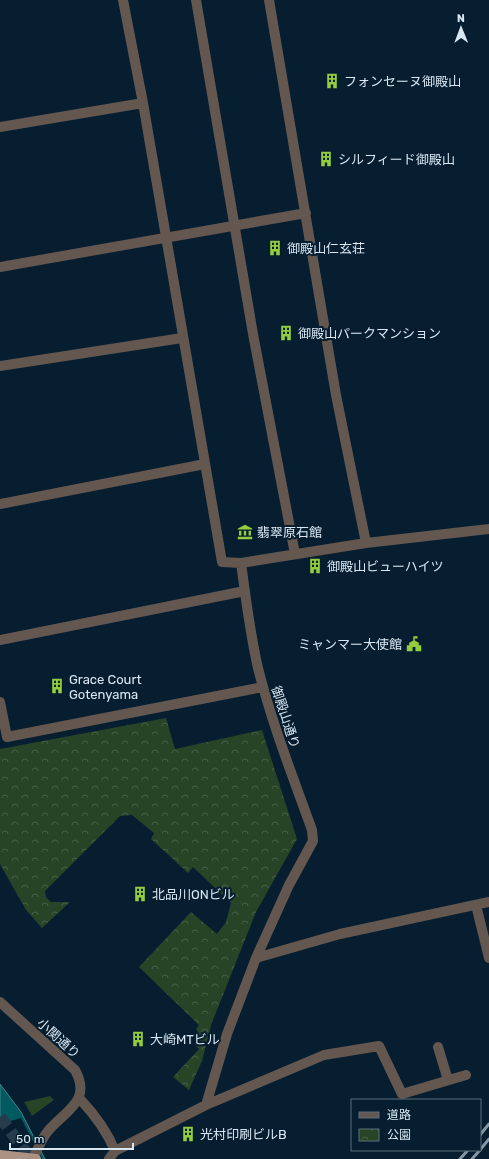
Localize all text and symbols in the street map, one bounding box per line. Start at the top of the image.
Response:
north arrow [441,8,481,48]
text: N [457,12,465,25]
building icon: フォンセーヌ御殿山 [323,72,341,90]
place label: フォンセーヌ御殿山 [344,74,461,89]
building icon: シルフィード御殿山 [317,150,335,168]
place label: シルフィード御殿山 [338,152,455,167]
building icon: 御殿山仁玄荘 [266,239,284,257]
place label: 御殿山仁玄荘 [287,241,365,256]
building icon: 御殿山パークマンション [277,324,295,342]
place label: 御殿山パークマンション [298,326,441,341]
museum icon: 翡翠原石館 [236,523,254,541]
place label: 翡翠原石館 [257,525,322,540]
building icon: 御殿山ビューハイツ [306,557,324,575]
place label: 御殿山ビューハイツ [327,559,443,574]
public building icon: ミャンマー大使館 [405,635,423,653]
place label: ミャンマー大使館 [298,637,402,652]
place label: Grace Court Gotenyama [69,672,141,702]
building icon: Grace Court Gotenyama [48,677,66,695]
street label: 御殿山通り [268,684,303,750]
building icon: 北品川ONビル [131,885,149,903]
place label: 北品川ONビル [152,887,235,902]
street label: 小関通り [34,1015,83,1061]
building icon: 大崎MTビル [129,1030,147,1048]
place label: 大崎MTビル [150,1032,220,1047]
legend [351,1099,481,1151]
text: 道路 [387,1108,411,1122]
scale bar [10,1125,133,1151]
building icon: 光村印刷ビルB [179,1125,197,1143]
place label: 光村印刷ビルB [200,1127,287,1142]
text: 公園 [387,1128,411,1142]
text: 50 m [16,1132,44,1146]

